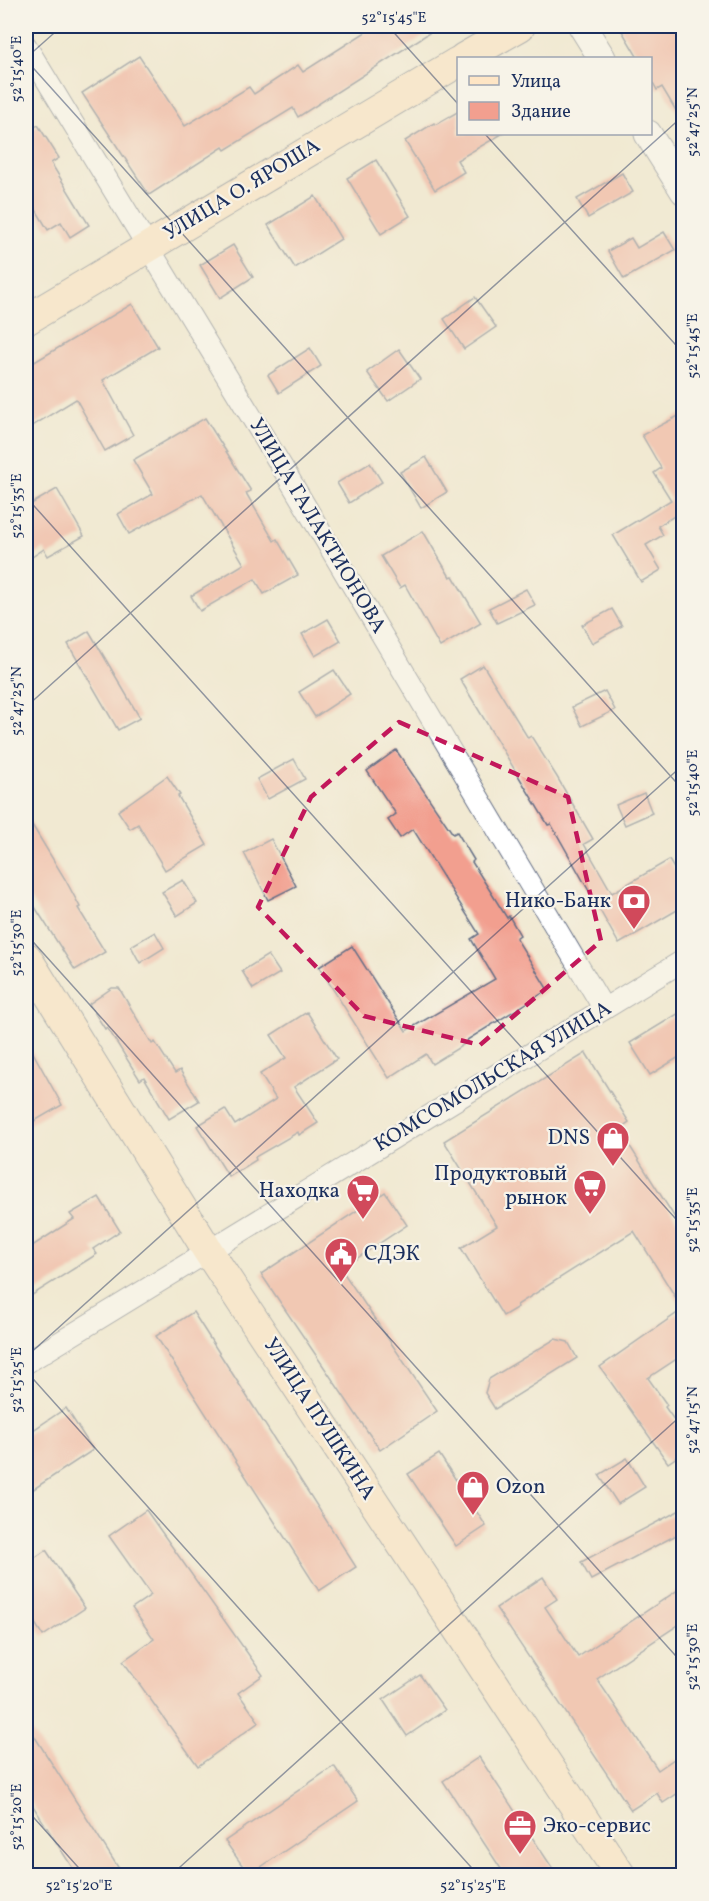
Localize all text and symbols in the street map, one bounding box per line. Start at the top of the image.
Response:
text: 52°15'45"E [361,8,427,29]
text: 52°15'40"E [7,36,28,102]
legend [457,57,652,135]
text: Улица [511,70,561,95]
text: 52°47'25"N [683,87,704,157]
text: Здание [511,100,571,125]
street label: УЛИЦА О. ЯРОША [158,132,326,248]
text: 52°15'45"E [683,313,704,379]
street label: УЛИЦА ГАЛАКТИОНОВА [241,413,393,639]
text: 52°15'35"E [7,473,28,539]
text: 52°47'25"N [7,666,28,736]
text: 52°15'40"E [683,750,704,816]
bank icon: Нико-Банк [616,883,652,930]
place label: Нико-Банк [505,887,611,916]
text: 52°15'30"E [7,910,28,976]
street label: КОМСОМОЛЬСКАЯ УЛИЦА [369,994,617,1159]
shop icon: DNS [595,1120,631,1167]
place label: DNS [547,1124,590,1153]
place label: Продуктовый рынок [434,1160,567,1213]
supermarket icon: Продуктовый рынок [572,1168,608,1215]
supermarket icon: Находка [345,1173,381,1220]
place label: Находка [259,1177,340,1206]
text: 52°15'35"E [683,1187,704,1253]
public building icon: СДЭК [323,1236,359,1283]
place label: СДЭК [364,1240,420,1269]
street label: УЛИЦА ПУШКИНА [256,1332,382,1506]
text: 52°15'25"E [7,1347,28,1413]
text: 52°47'15"N [683,1386,704,1454]
shop icon: Ozon [455,1469,491,1516]
place label: Ozon [496,1473,546,1502]
text: 52°15'30"E [683,1624,704,1690]
text: 52°15'20"E [7,1783,28,1851]
office icon: Эко-сервис [502,1808,538,1855]
place label: Эко-сервис [543,1812,651,1841]
text: 52°15'20"E [45,1876,113,1897]
text: 52°15'25"E [440,1876,506,1897]

